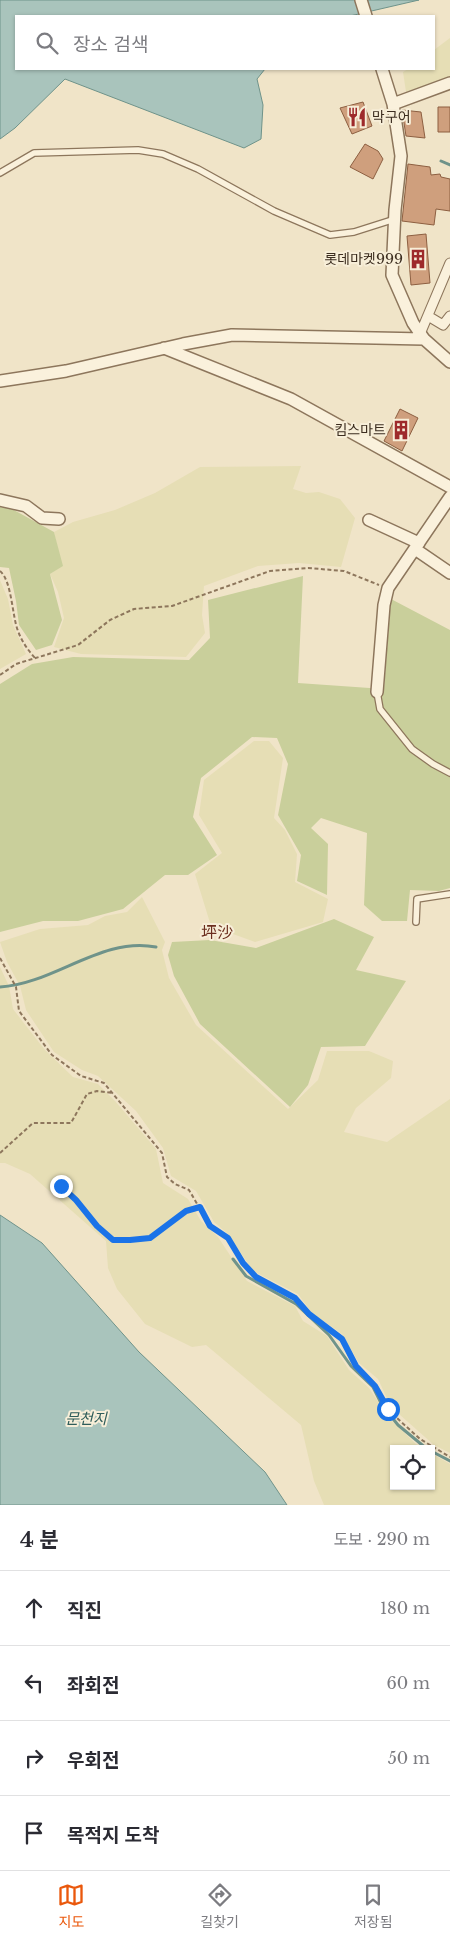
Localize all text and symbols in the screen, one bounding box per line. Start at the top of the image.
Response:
search box [15,15,435,70]
icon: search [33,29,61,57]
text: 장소 검색 [73,33,148,56]
restaurant icon: 막구어 [346,106,368,128]
place label: 막구어 [372,108,411,126]
building icon: 롯데마켓999 [407,248,429,270]
place label: 롯데마켓999 [324,250,403,268]
building icon: 킴스마트 [390,419,412,441]
place label: 킴스마트 [334,421,386,439]
district label: 坪沙 [201,922,233,942]
route end [50,1175,73,1198]
route start [377,1398,400,1421]
water label: 문천지 [65,1409,108,1428]
map controls [390,1445,435,1490]
button: locate [390,1445,435,1490]
text: 4 분 [20,1527,59,1553]
text: 도보 · 290 m [333,1529,430,1549]
icon: ahead [20,1594,48,1622]
text: 180 m [380,1598,430,1618]
text: 직진 [67,1599,102,1622]
icon: left [20,1669,48,1697]
text: 60 m [387,1673,430,1693]
text: 좌회전 [67,1674,119,1697]
icon: right [20,1744,48,1772]
text: 50 m [388,1748,430,1768]
text: 우회전 [67,1749,119,1772]
icon: arrive [20,1819,48,1847]
text: 목적지 도착 [67,1824,159,1847]
tab: 지도 [57,1881,85,1931]
tab: 길찾기 [200,1881,239,1931]
tab: 저장됨 [354,1881,393,1931]

